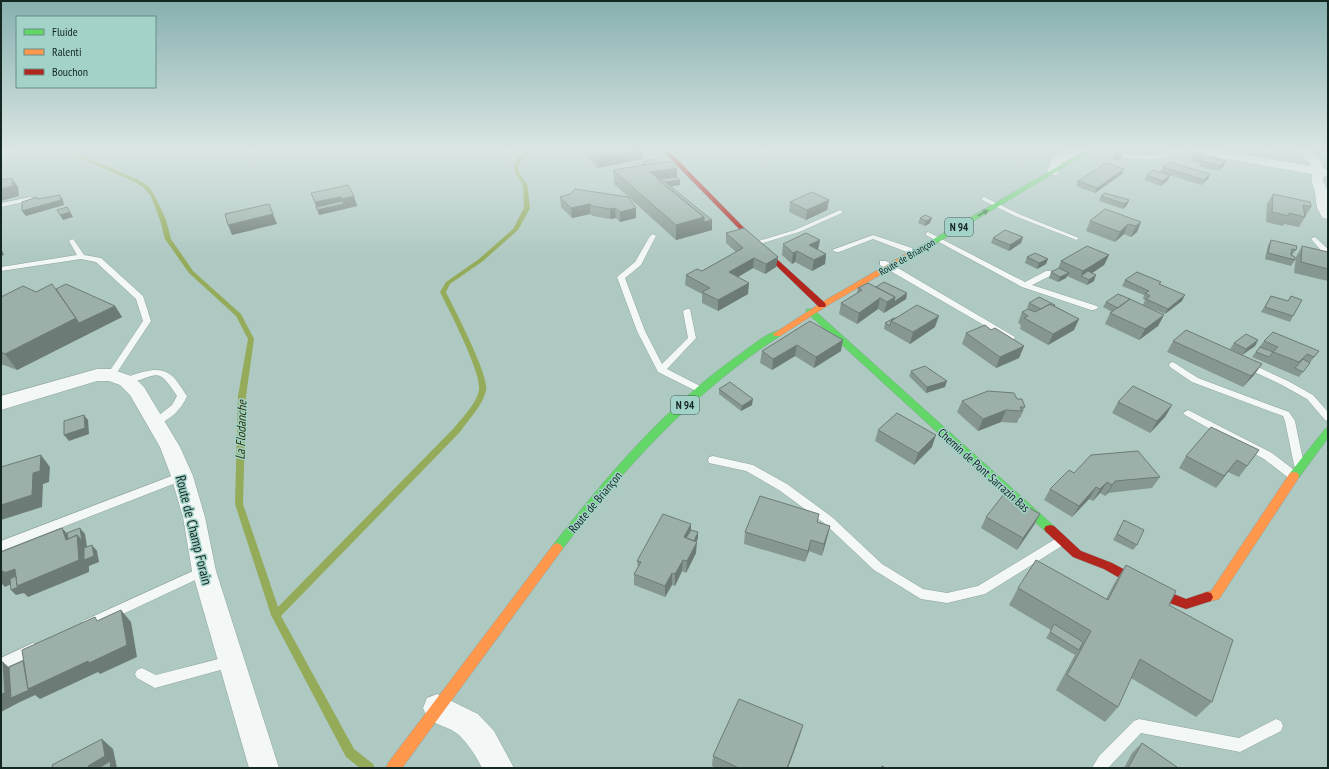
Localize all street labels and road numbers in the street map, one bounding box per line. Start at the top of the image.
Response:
road number: N 94 [945,218,973,236]
street label: Route de Briançon [877,236,937,278]
road number: N 94 [671,396,699,414]
street label: Chemin de Pont Sarrazin Bas [935,425,1033,515]
street label: Route de Briançon [565,468,625,536]
street label: Route de Champ Forain [172,473,216,587]

